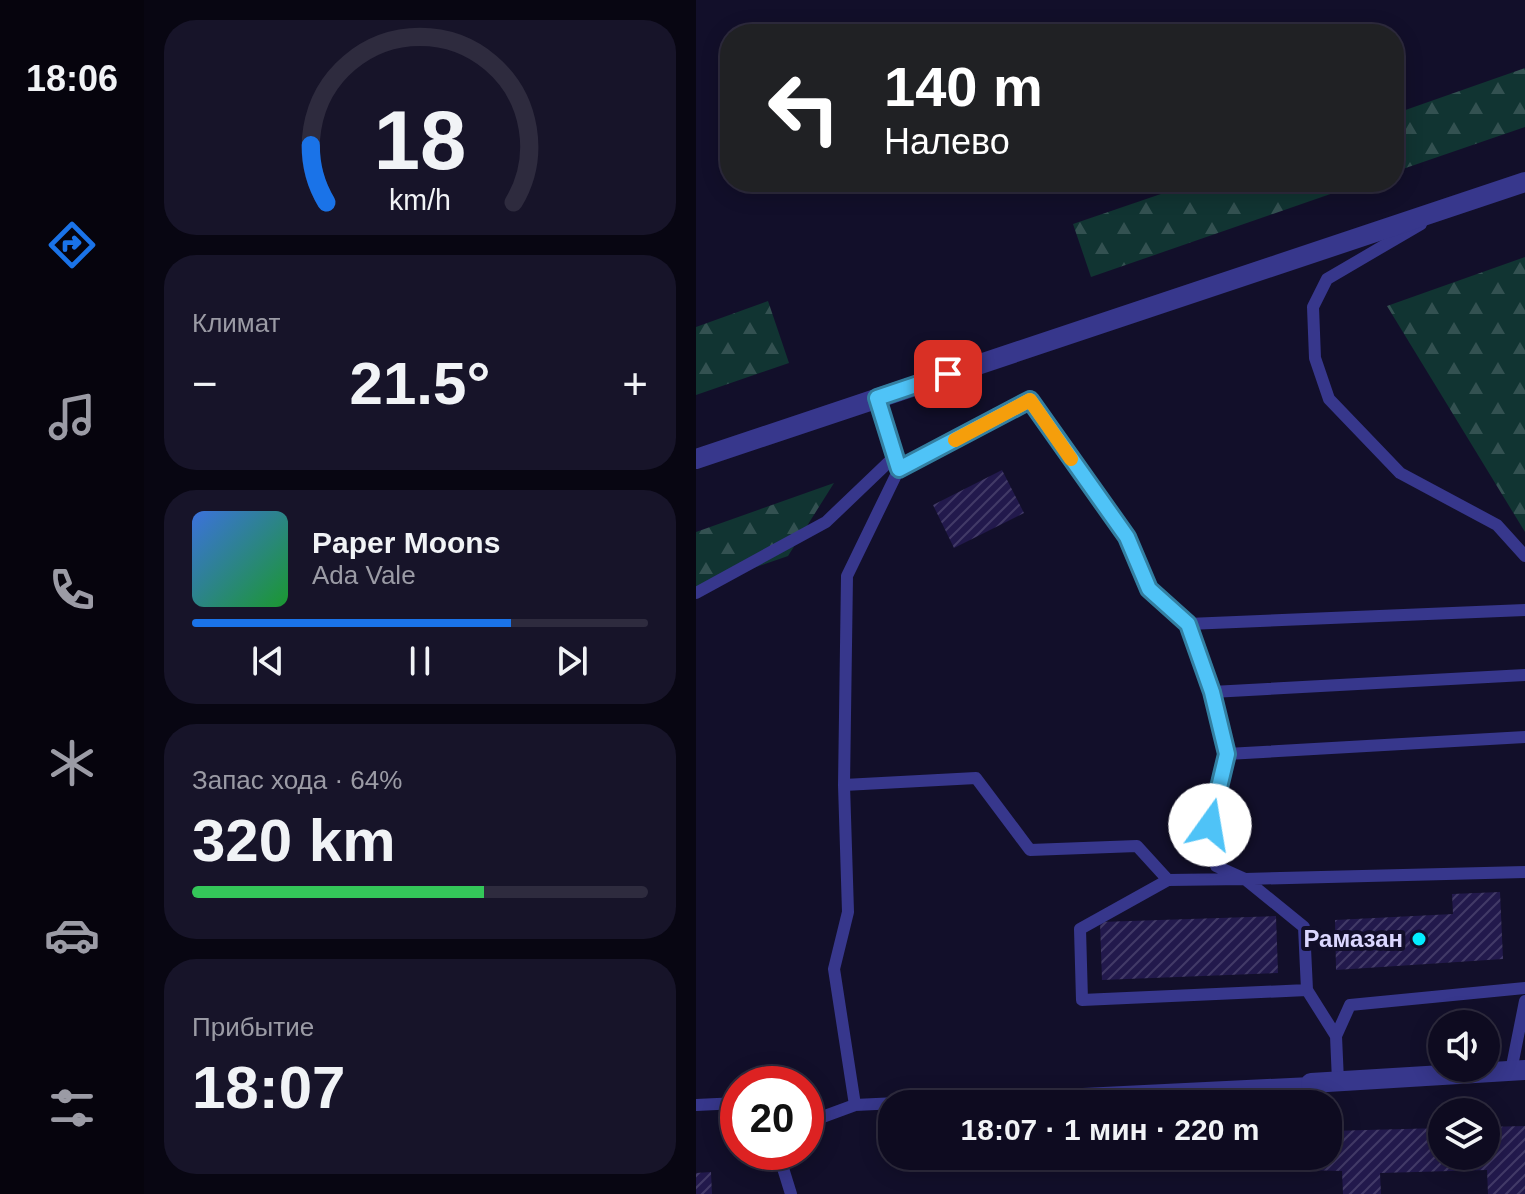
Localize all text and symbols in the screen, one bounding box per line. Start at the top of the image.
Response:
text: 140 m [884,55,1043,118]
icon: left [752,56,856,160]
text: 18:06 [26,58,118,99]
text: 18 [374,94,466,187]
text: Налево [884,121,1010,162]
text: km/h [389,185,451,217]
icon: directions [44,217,100,273]
text: Климат [192,308,281,338]
pin [914,340,982,408]
text: 21.5° [350,350,490,417]
icon: arrive [926,352,970,396]
text: − [192,359,218,408]
text: + [622,359,648,408]
icon: music [44,389,100,445]
text: Paper Moons [312,526,500,559]
text: Ada Vale [312,560,416,590]
icon: phone [44,562,100,618]
icon: previous [246,639,290,683]
icon: pause [398,639,442,683]
icon: next [550,639,594,683]
icon: climate [44,735,100,791]
text: Запас хода · 64% [192,765,402,795]
position arrow [1168,783,1252,867]
text: 320 km [192,807,396,874]
icon: car [44,907,100,963]
place label: Рамазан [1303,925,1403,952]
marker: Рамазан [1410,930,1428,948]
map controls [1428,1010,1500,1170]
button: sound [1428,1010,1500,1082]
text: Прибытие [192,1012,314,1042]
text: 18:07 [192,1054,345,1121]
speed limit sign: 20 [720,1066,824,1170]
icon: filters [44,1080,100,1136]
button: layers [1428,1098,1500,1170]
text: 18:07 · 1 мин · 220 m [961,1113,1259,1146]

